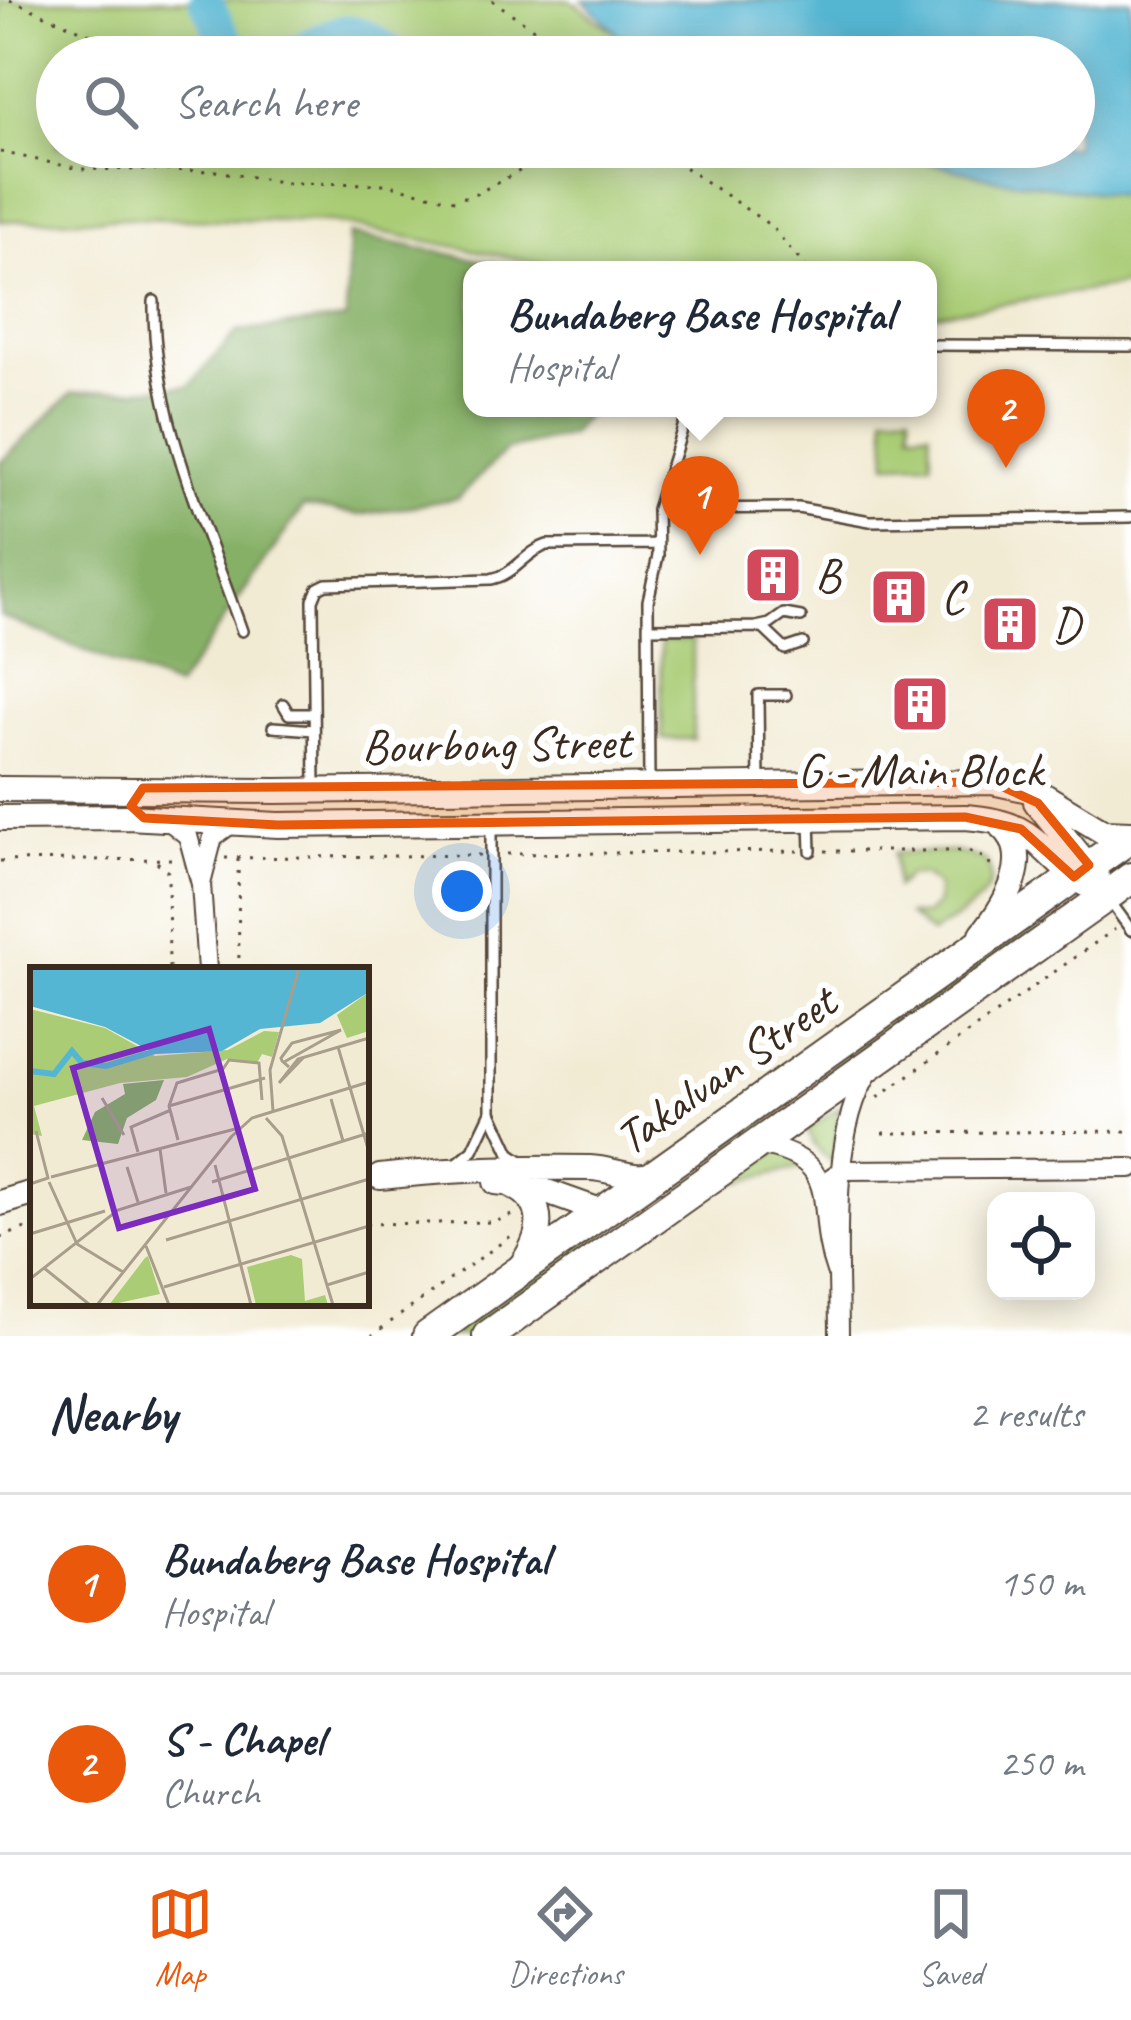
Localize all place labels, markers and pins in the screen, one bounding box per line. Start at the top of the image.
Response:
pin: 2 [967,369,1045,468]
pin: 1 [661,456,739,555]
building icon: B [742,544,804,606]
place label: B [815,545,843,605]
building icon: C [868,566,930,628]
place label: C [941,567,968,627]
building icon: D [979,593,1041,655]
place label: D [1052,594,1084,654]
building icon: G - Main Block [889,673,951,735]
place label: G - Main Block [797,740,1046,800]

